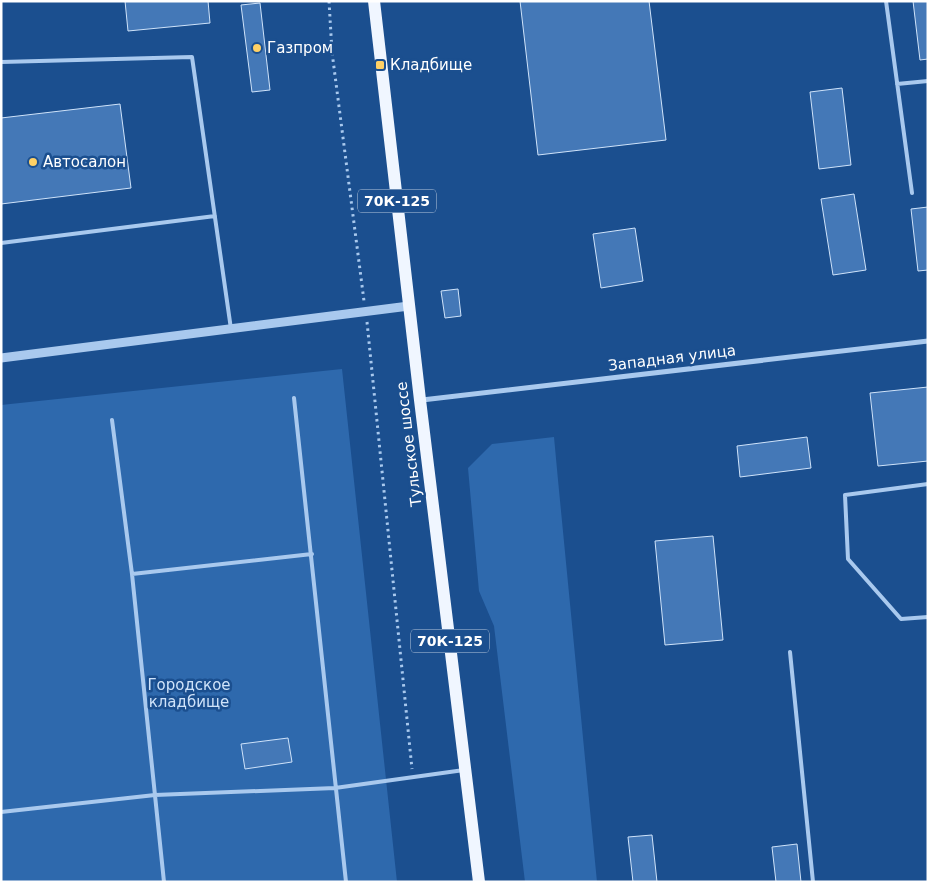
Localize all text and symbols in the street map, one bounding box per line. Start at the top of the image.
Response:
place label: Газпром [267,39,333,57]
marker: Газпром [251,42,263,54]
place label: Кладбище [390,56,472,74]
marker: Кладбище [374,59,386,71]
place label: Автосалон [43,153,126,171]
marker: Автосалон [27,156,39,168]
road number: 70К-125 [358,190,436,212]
street label: Западная улица [607,341,737,375]
street label: Тульское шоссе [392,381,426,508]
road number: 70К-125 [411,630,489,652]
park label: Городское кладбище [147,676,231,711]

